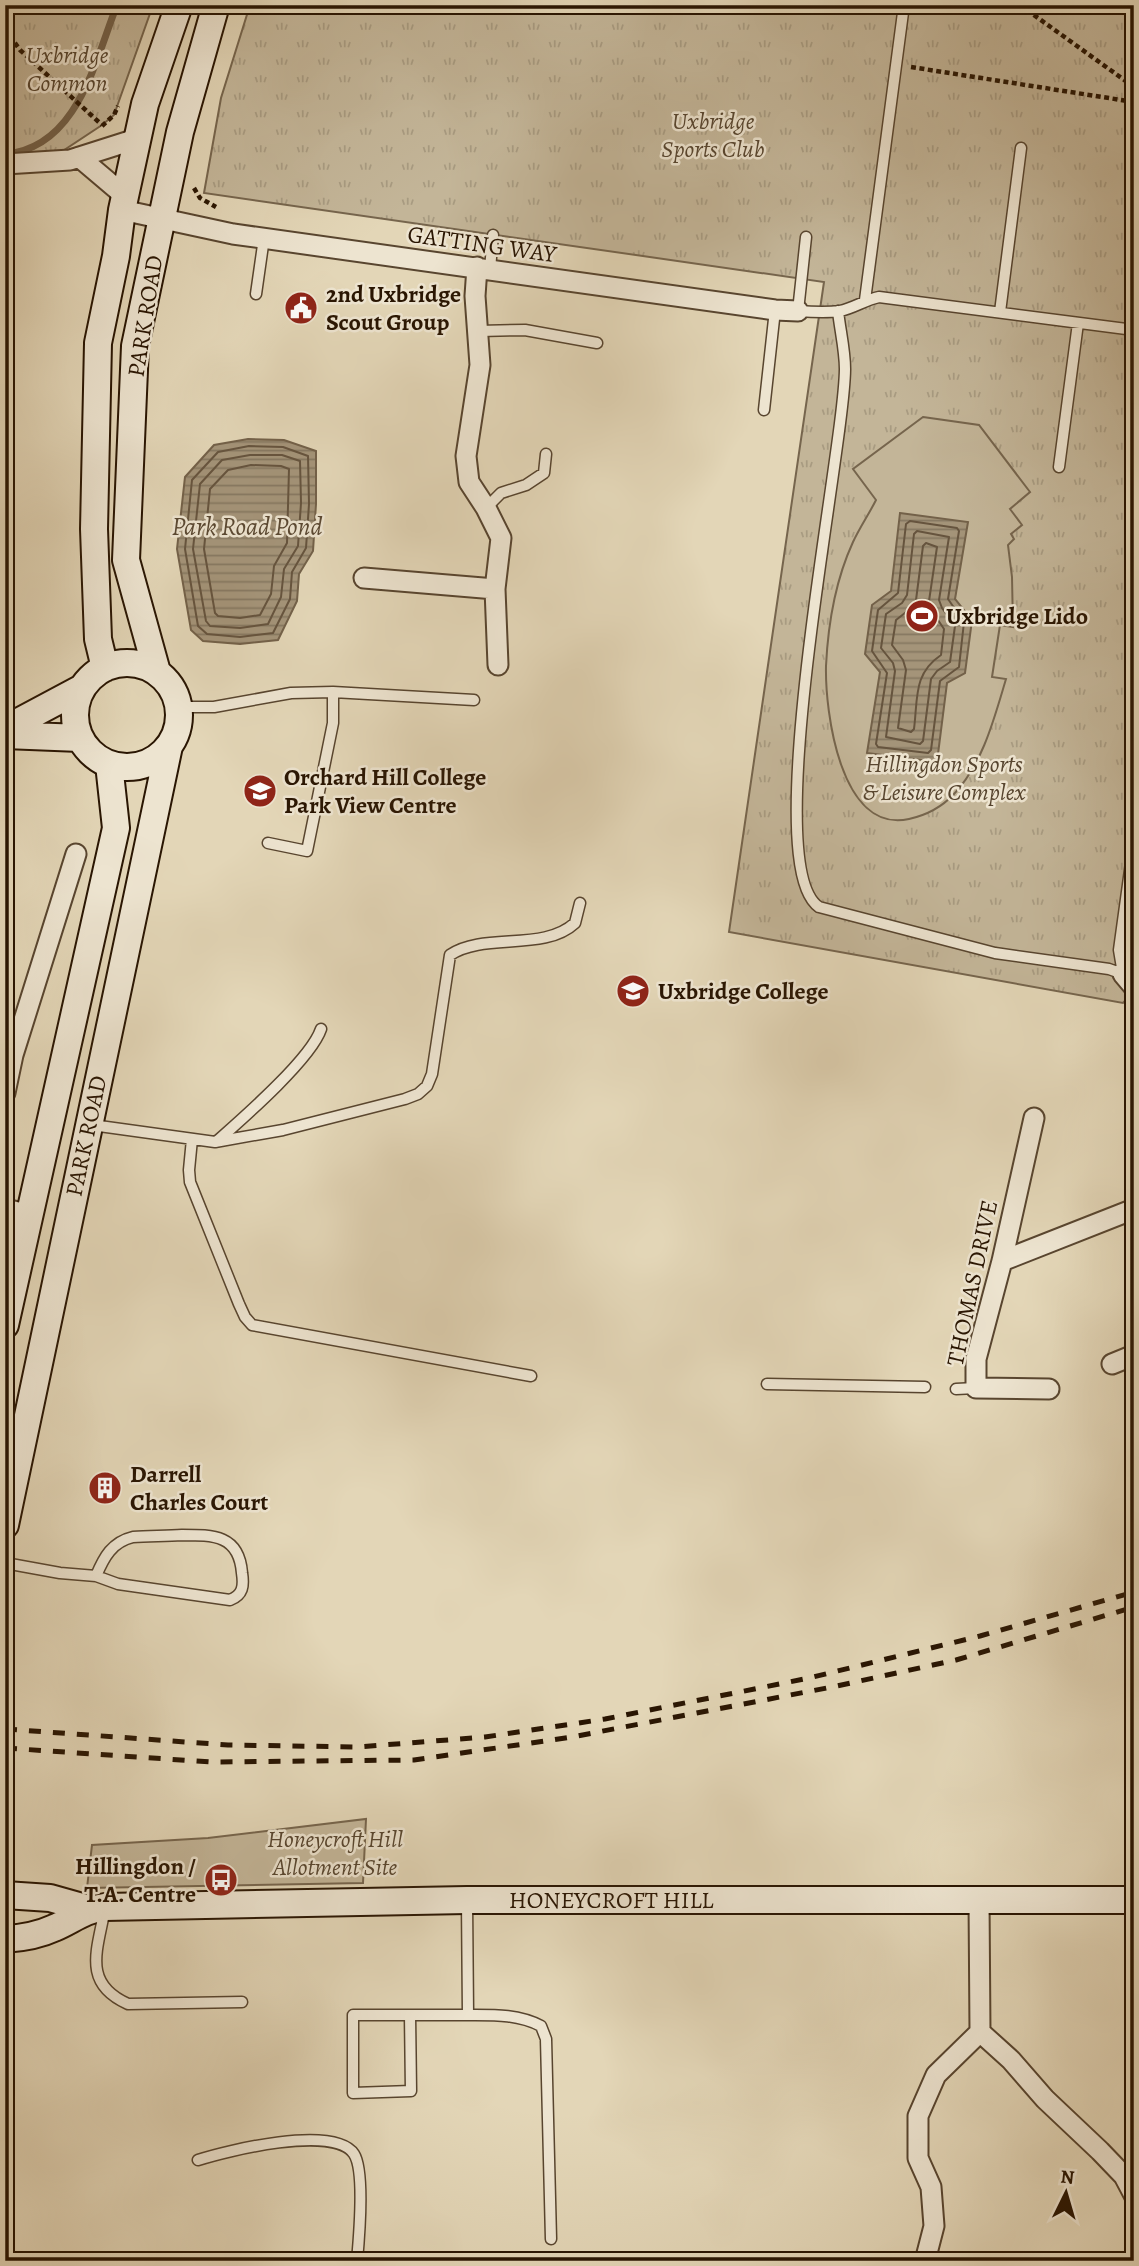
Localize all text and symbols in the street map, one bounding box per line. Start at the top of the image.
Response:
park label: Uxbridge Common [26,39,109,99]
park label: Uxbridge Sports Club [661,105,765,165]
street label: GATTING WAY [406,218,560,270]
street label: PARK ROAD [120,253,170,379]
place label: 2nd Uxbridge Scout Group [326,278,461,338]
public building icon: 2nd Uxbridge Scout Group [282,289,320,327]
water label: Park Road Pond [172,509,322,544]
sports icon: Uxbridge Lido [903,597,941,635]
place label: Uxbridge Lido [946,600,1088,632]
park label: Hillingdon Sports & Leisure Complex [862,748,1026,808]
place label: Orchard Hill College Park View Centre [284,761,486,821]
school or university icon: Orchard Hill College Park View Centre [241,772,279,810]
school or university icon: Uxbridge College [614,972,652,1010]
place label: Uxbridge College [658,975,829,1007]
street label: PARK ROAD [58,1073,114,1199]
street label: THOMAS DRIVE [939,1197,1005,1369]
place label: Darrell Charles Court [130,1458,268,1518]
building icon: Darrell Charles Court [86,1469,124,1507]
park label: Honeycroft Hill Allotment Site [267,1823,403,1883]
place label: Hillingdon / T.A. Centre [75,1850,196,1910]
bus stop icon: Hillingdon / T.A. Centre [202,1861,240,1899]
street label: HONEYCROFT HILL [509,1884,714,1916]
north arrow [1030,2158,1100,2228]
text: N [1059,2164,1076,2191]

